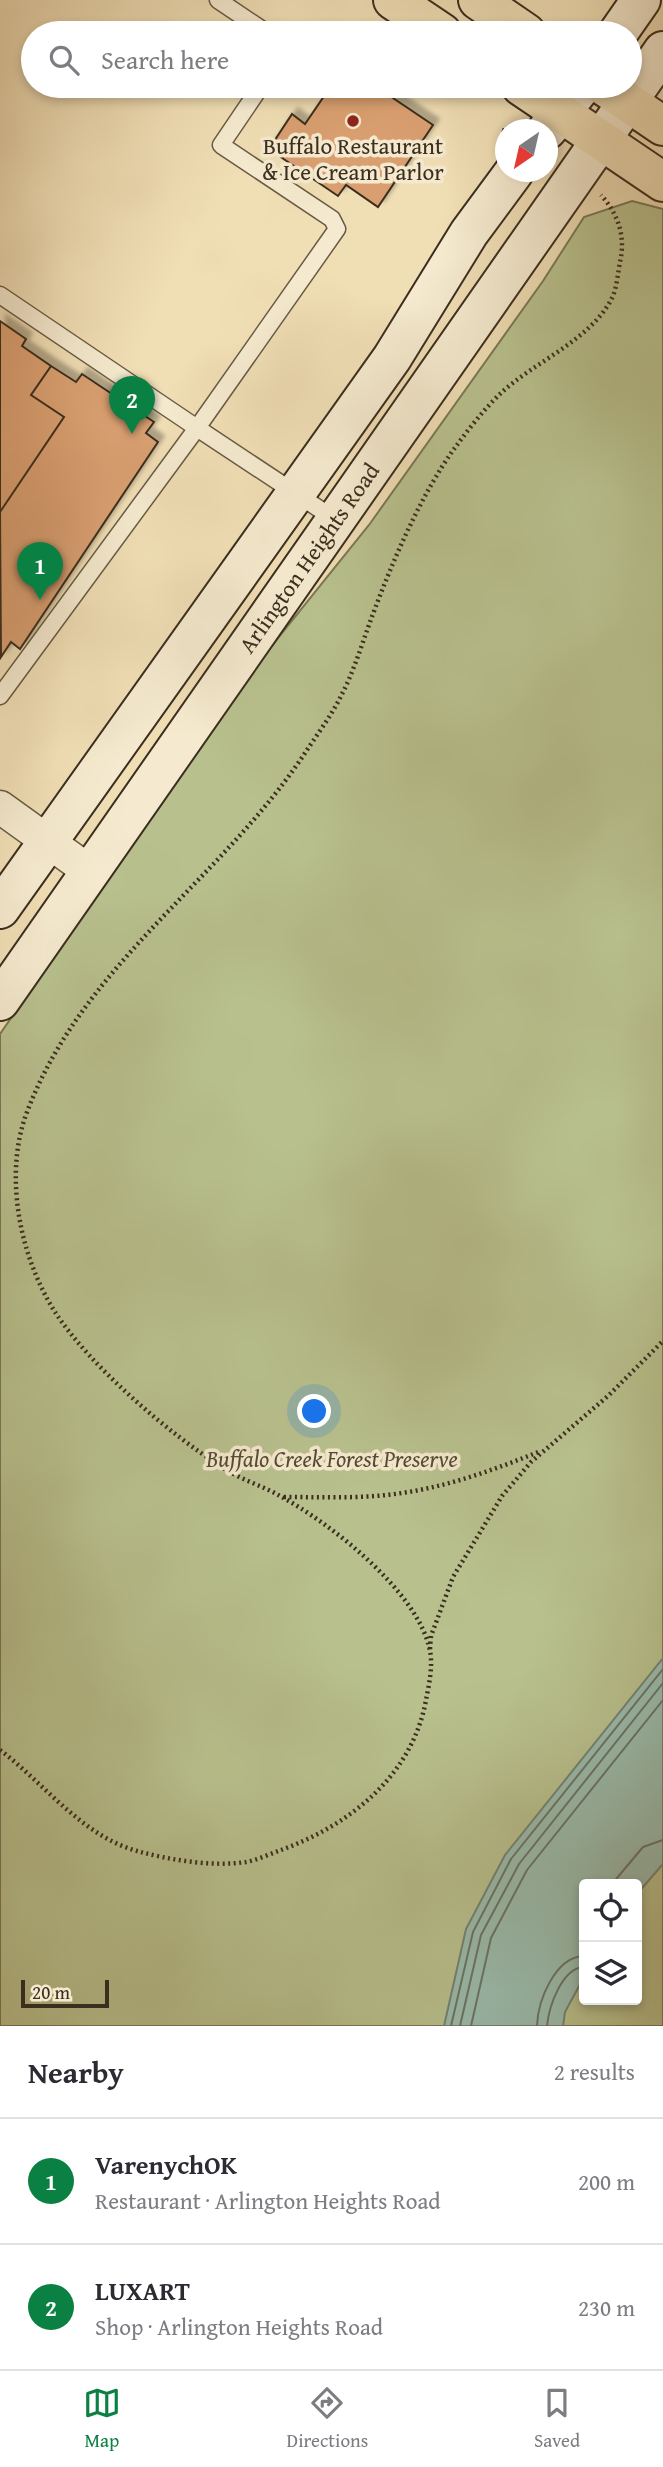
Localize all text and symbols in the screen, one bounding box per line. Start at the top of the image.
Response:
search box [21,21,642,98]
text: Search here [101,40,229,79]
icon: search [45,41,83,79]
marker: Buffalo Restaurant & Ice Cream Parlor [345,113,361,129]
north arrow [495,119,558,182]
place label: Buffalo Restaurant & Ice Cream Parlor [262,129,444,188]
pin: 2 [109,376,155,434]
street label: Arlington Heights Road [230,455,387,660]
pin: 1 [17,542,63,600]
your location [297,1394,331,1428]
park label: Buffalo Creek Forest Preserve [205,1442,458,1475]
map controls [579,1879,642,2005]
button: locate [579,1879,642,1942]
button: layers [579,1942,642,2005]
scale bar [21,1977,108,2009]
text: 20 m [32,1978,70,2006]
text: Nearby [28,2050,124,2094]
text: 2 results [554,2055,635,2088]
text: VarenychOK [95,2145,237,2184]
text: 1 [45,2165,57,2198]
text: 200 m [578,2165,635,2198]
text: Restaurant · Arlington Heights Road [95,2184,441,2217]
text: LUXART [95,2271,190,2310]
text: 2 [45,2291,57,2324]
text: 230 m [578,2291,635,2324]
text: Shop · Arlington Heights Road [95,2310,383,2343]
tab: Map [83,2384,121,2454]
tab: Directions [287,2384,368,2454]
tab: Saved [534,2384,580,2454]

